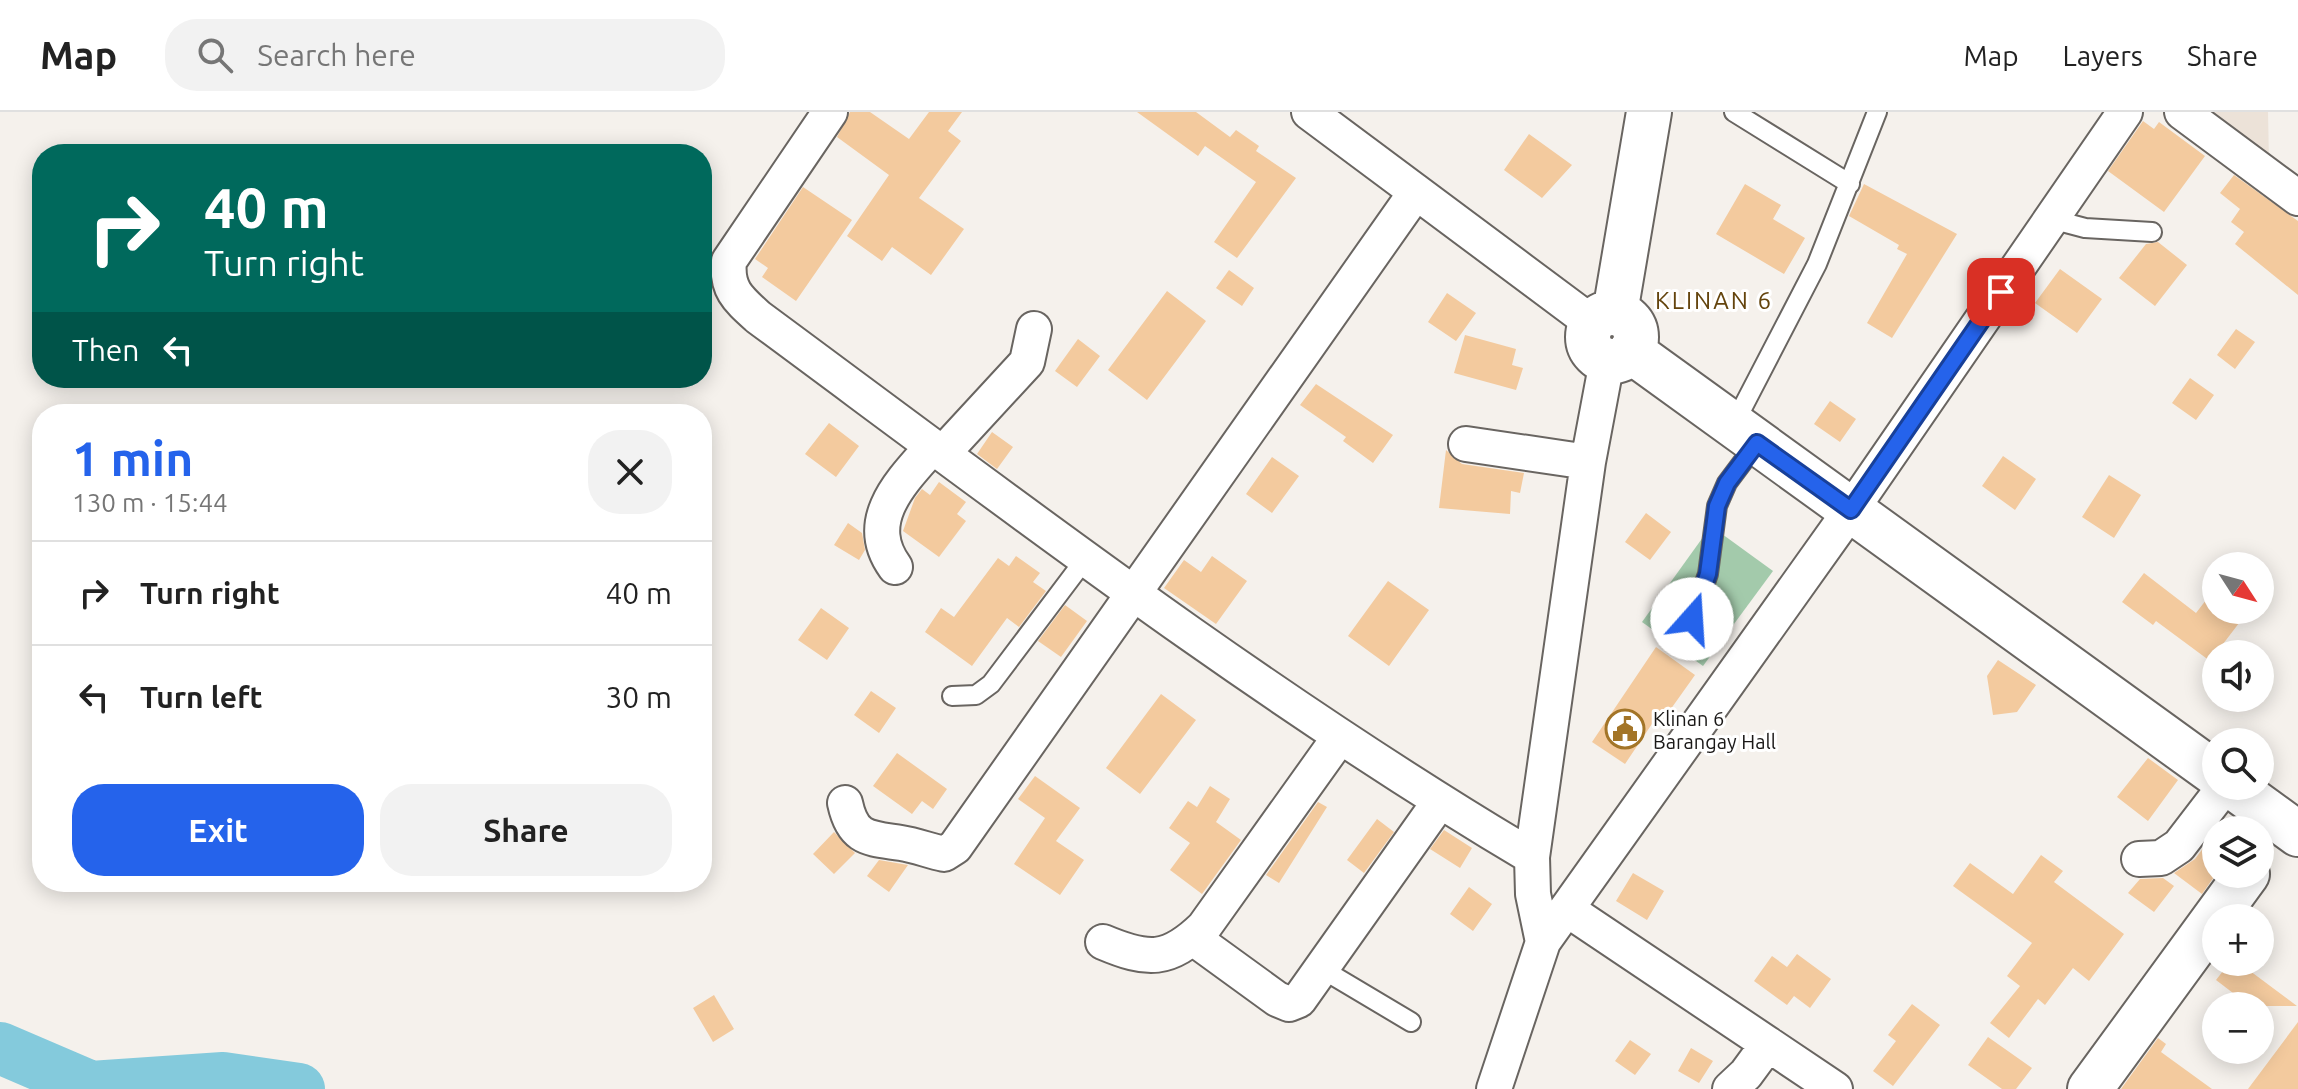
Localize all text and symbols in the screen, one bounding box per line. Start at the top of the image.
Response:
search box [165,19,725,91]
icon: search [193,33,237,77]
text: Map [40,34,117,76]
text: Search here [257,38,416,72]
text: Map [1963,40,2019,71]
text: Layers [2063,40,2143,71]
text: Share [2187,40,2258,71]
icon: right [72,176,176,280]
text: 40 m [204,176,329,239]
text: Turn right [204,242,364,283]
pin [1967,258,2035,326]
icon: arrive [1979,270,2023,314]
district label: KLINAN 6 [1655,287,1773,314]
icon: left [156,328,200,372]
text: Then [72,333,140,367]
button: close [588,430,672,514]
text: 1 min [72,431,193,485]
text: 130 m · 15:44 [72,488,228,517]
north arrow [2202,552,2274,624]
map controls [2202,552,2274,1064]
icon: right [72,571,116,615]
text: Turn right [140,576,280,610]
text: 40 m [605,576,672,610]
position arrow [1650,577,1734,661]
button: sound [2202,640,2274,712]
icon: left [72,675,116,719]
text: Turn left [140,680,262,714]
text: 30 m [605,680,672,714]
place label: Klinan 6 Barangay Hall [1653,707,1776,753]
public building icon: Klinan 6 Barangay Hall [1604,708,1646,750]
button: search [2202,728,2274,800]
button: Exit [72,784,364,876]
button: Share [380,784,672,876]
button: layers [2202,816,2274,888]
button: + [2202,904,2274,976]
button: − [2202,992,2274,1064]

